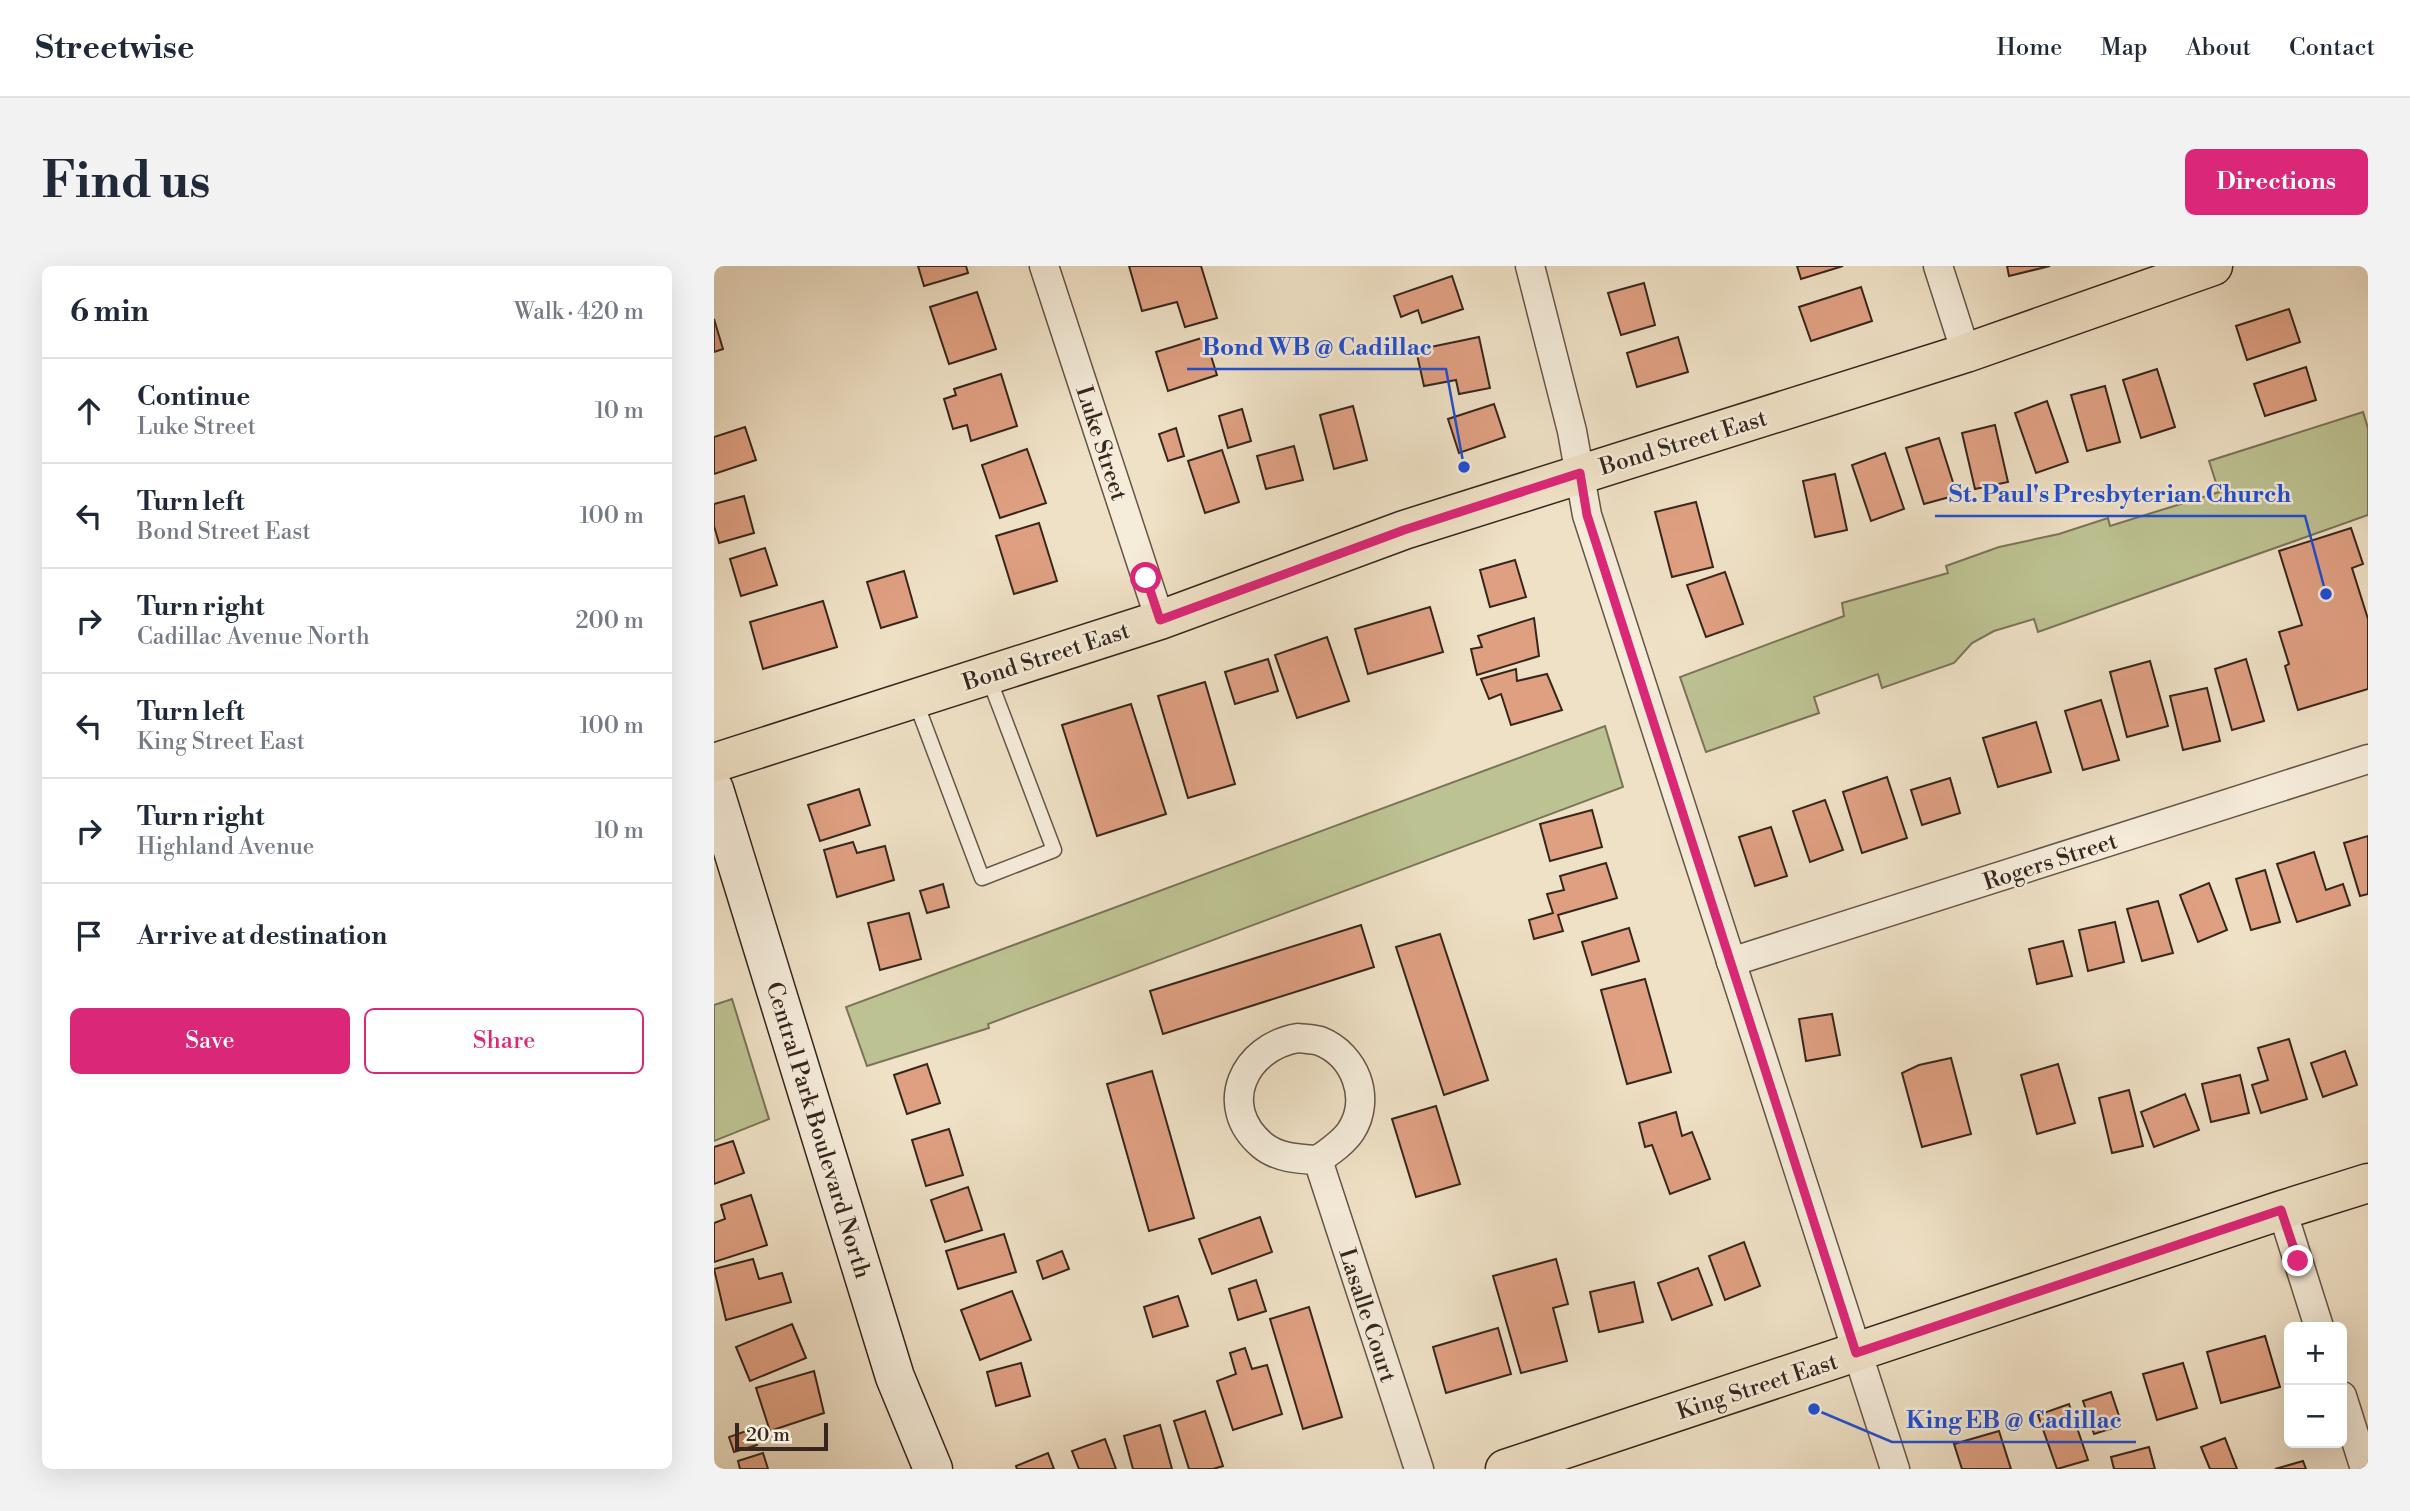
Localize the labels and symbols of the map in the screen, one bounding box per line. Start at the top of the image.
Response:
callout: Bond WB @ Cadillac [1187,324,1446,369]
text: Bond WB @ Cadillac [1202,333,1432,363]
street label: Luke Street [1069,382,1133,504]
street label: Bond Street East [1595,404,1770,482]
callout: St. Paul's Presbyterian Church [1935,471,2305,516]
text: St. Paul's Presbyterian Church [1949,480,2291,510]
route start [1130,562,1161,593]
street label: Bond Street East [958,617,1133,697]
street label: Rogers Street [1980,827,2121,897]
street label: Central Park Boulevard North [760,979,877,1282]
street label: Lasalle Court [1332,1245,1402,1386]
route end [2282,1245,2313,1276]
street label: King Street East [1673,1348,1841,1426]
callout: King EB @ Cadillac [1892,1397,2136,1442]
text: King EB @ Cadillac [1906,1406,2122,1436]
scale bar [735,1420,828,1452]

